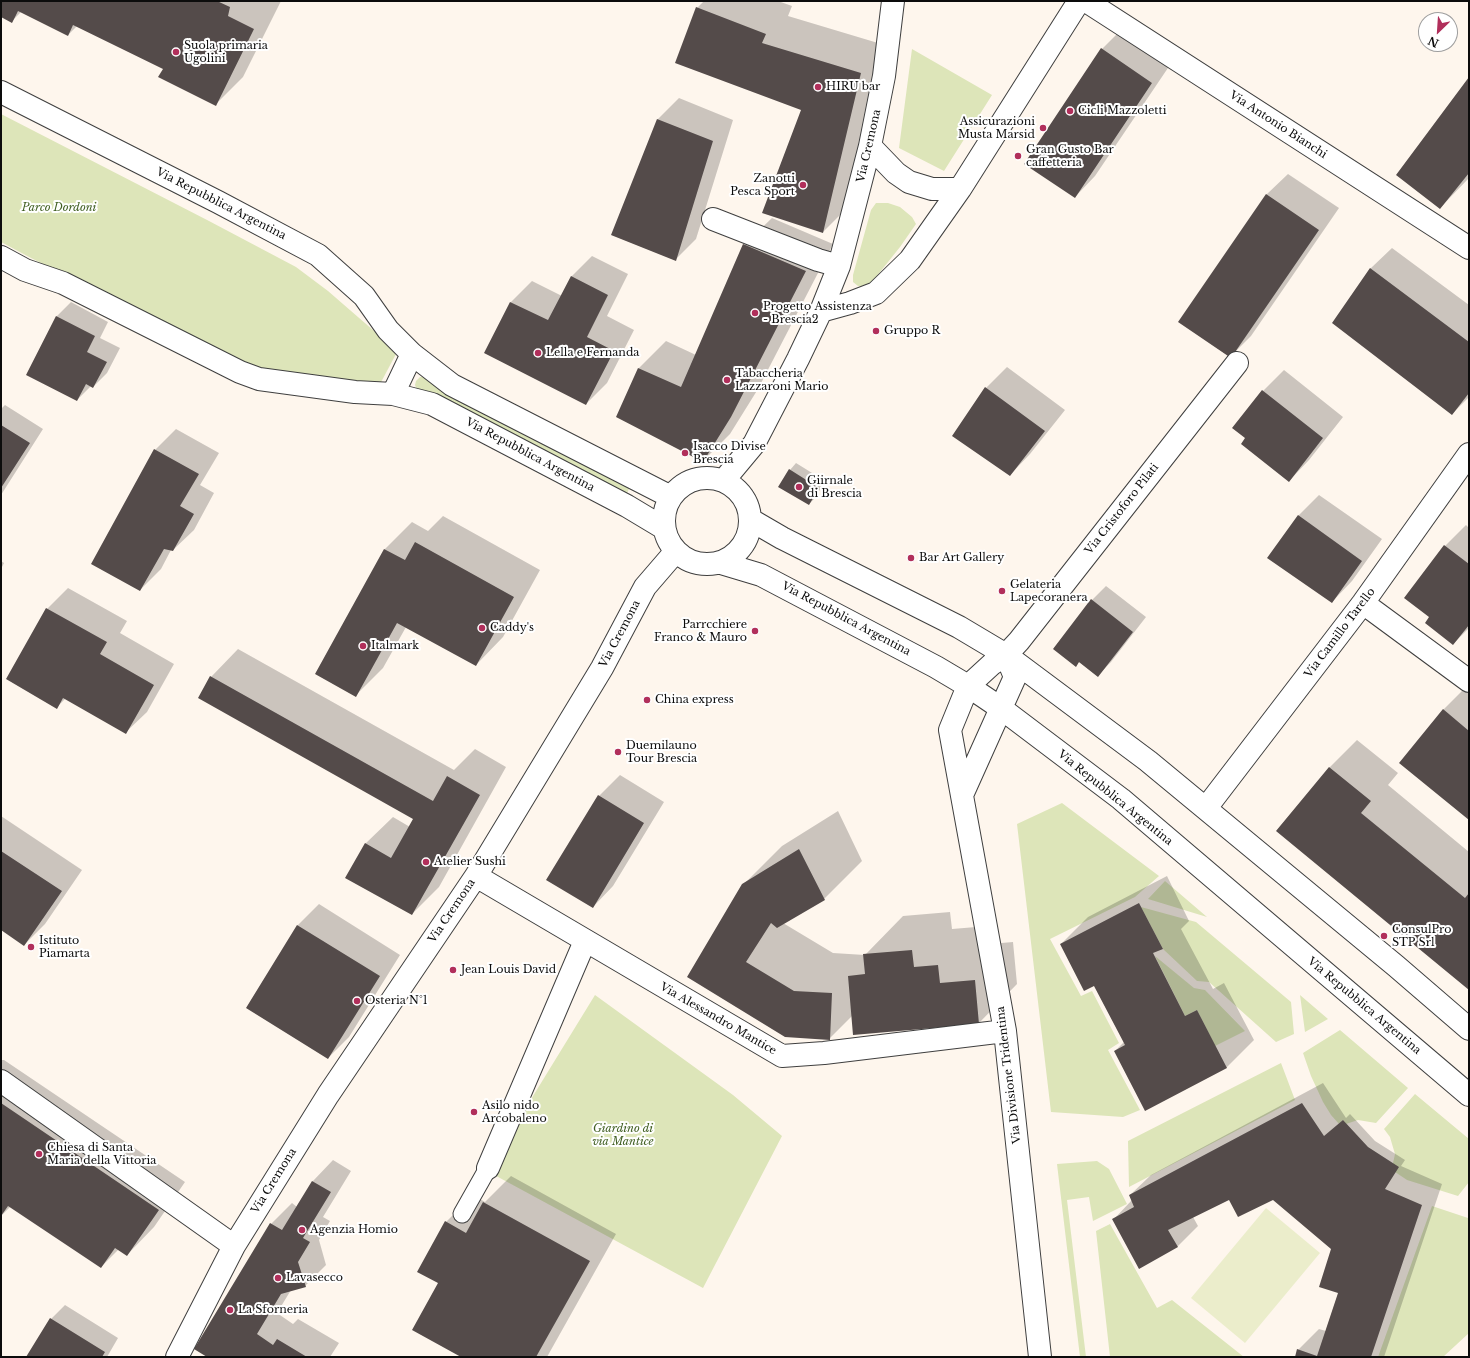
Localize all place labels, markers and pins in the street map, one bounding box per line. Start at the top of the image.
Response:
place label: Suola primaria Ugolini [184,39,268,65]
marker: Suola primaria Ugolini [171,47,181,57]
place label: HIRU bar [826,80,880,94]
marker: HIRU bar [813,82,823,92]
place label: Cicli Mazzoletti [1078,104,1166,118]
marker: Cicli Mazzoletti [1065,106,1075,116]
place label: Assicurazioni Musta Marsid [958,115,1035,141]
marker: Assicurazioni Musta Marsid [1038,123,1048,133]
place label: Gran Gusto Bar caffetteria [1026,143,1114,169]
marker: Gran Gusto Bar caffetteria [1013,151,1023,161]
place label: Zanotti Pesca Sport [730,172,795,198]
marker: Zanotti Pesca Sport [798,180,808,190]
place label: Progetto Assistenza - Brescia2 [763,300,872,326]
marker: Progetto Assistenza - Brescia2 [750,308,760,318]
place label: Gruppo R [884,324,940,338]
marker: Gruppo R [871,326,881,336]
place label: Lella e Fernanda [546,346,639,360]
marker: Lella e Fernanda [533,348,543,358]
place label: Tabaccheria Lazzaroni Mario [735,367,829,393]
marker: Tabaccheria Lazzaroni Mario [722,375,732,385]
place label: Isacco Divise Brescia [693,440,766,466]
marker: Isacco Divise Brescia [680,448,690,458]
place label: Giirnale di Brescia [807,474,862,500]
marker: Giirnale di Brescia [794,482,804,492]
place label: Bar Art Gallery [919,551,1004,565]
marker: Bar Art Gallery [906,553,916,563]
place label: Gelateria Lapecoranera [1010,578,1088,604]
marker: Gelateria Lapecoranera [997,586,1007,596]
place label: Parrcchiere Franco & Mauro [654,618,747,644]
place label: Caddy's [490,621,534,635]
marker: Caddy's [477,623,487,633]
marker: Parrcchiere Franco & Mauro [750,626,760,636]
place label: Italmark [371,639,419,653]
marker: Italmark [358,641,368,651]
place label: China express [655,693,734,707]
marker: China express [642,695,652,705]
place label: Duemilauno Tour Brescia [626,739,697,765]
marker: Duemilauno Tour Brescia [613,747,623,757]
place label: Atelier Sushi [434,855,506,869]
marker: Atelier Sushi [421,857,431,867]
place label: ConsulPro STP Srl [1392,923,1451,949]
marker: ConsulPro STP Srl [1379,931,1389,941]
place label: Istituto Piamarta [39,934,90,960]
marker: Istituto Piamarta [26,942,36,952]
place label: Jean Louis David [461,963,556,977]
marker: Jean Louis David [448,965,458,975]
place label: Osteria N°1 [365,994,428,1008]
marker: Osteria N°1 [352,996,362,1006]
place label: Asilo nido Arcobaleno [482,1099,547,1125]
marker: Asilo nido Arcobaleno [469,1107,479,1117]
place label: Chiesa di Santa Maria della Vittoria [47,1141,156,1167]
marker: Chiesa di Santa Maria della Vittoria [34,1149,44,1159]
place label: Agenzia Homio [310,1223,398,1237]
marker: Agenzia Homio [297,1225,307,1235]
place label: Lavasecco [286,1271,343,1285]
marker: Lavasecco [273,1273,283,1283]
place label: La Sforneria [238,1303,308,1317]
marker: La Sforneria [225,1305,235,1315]

